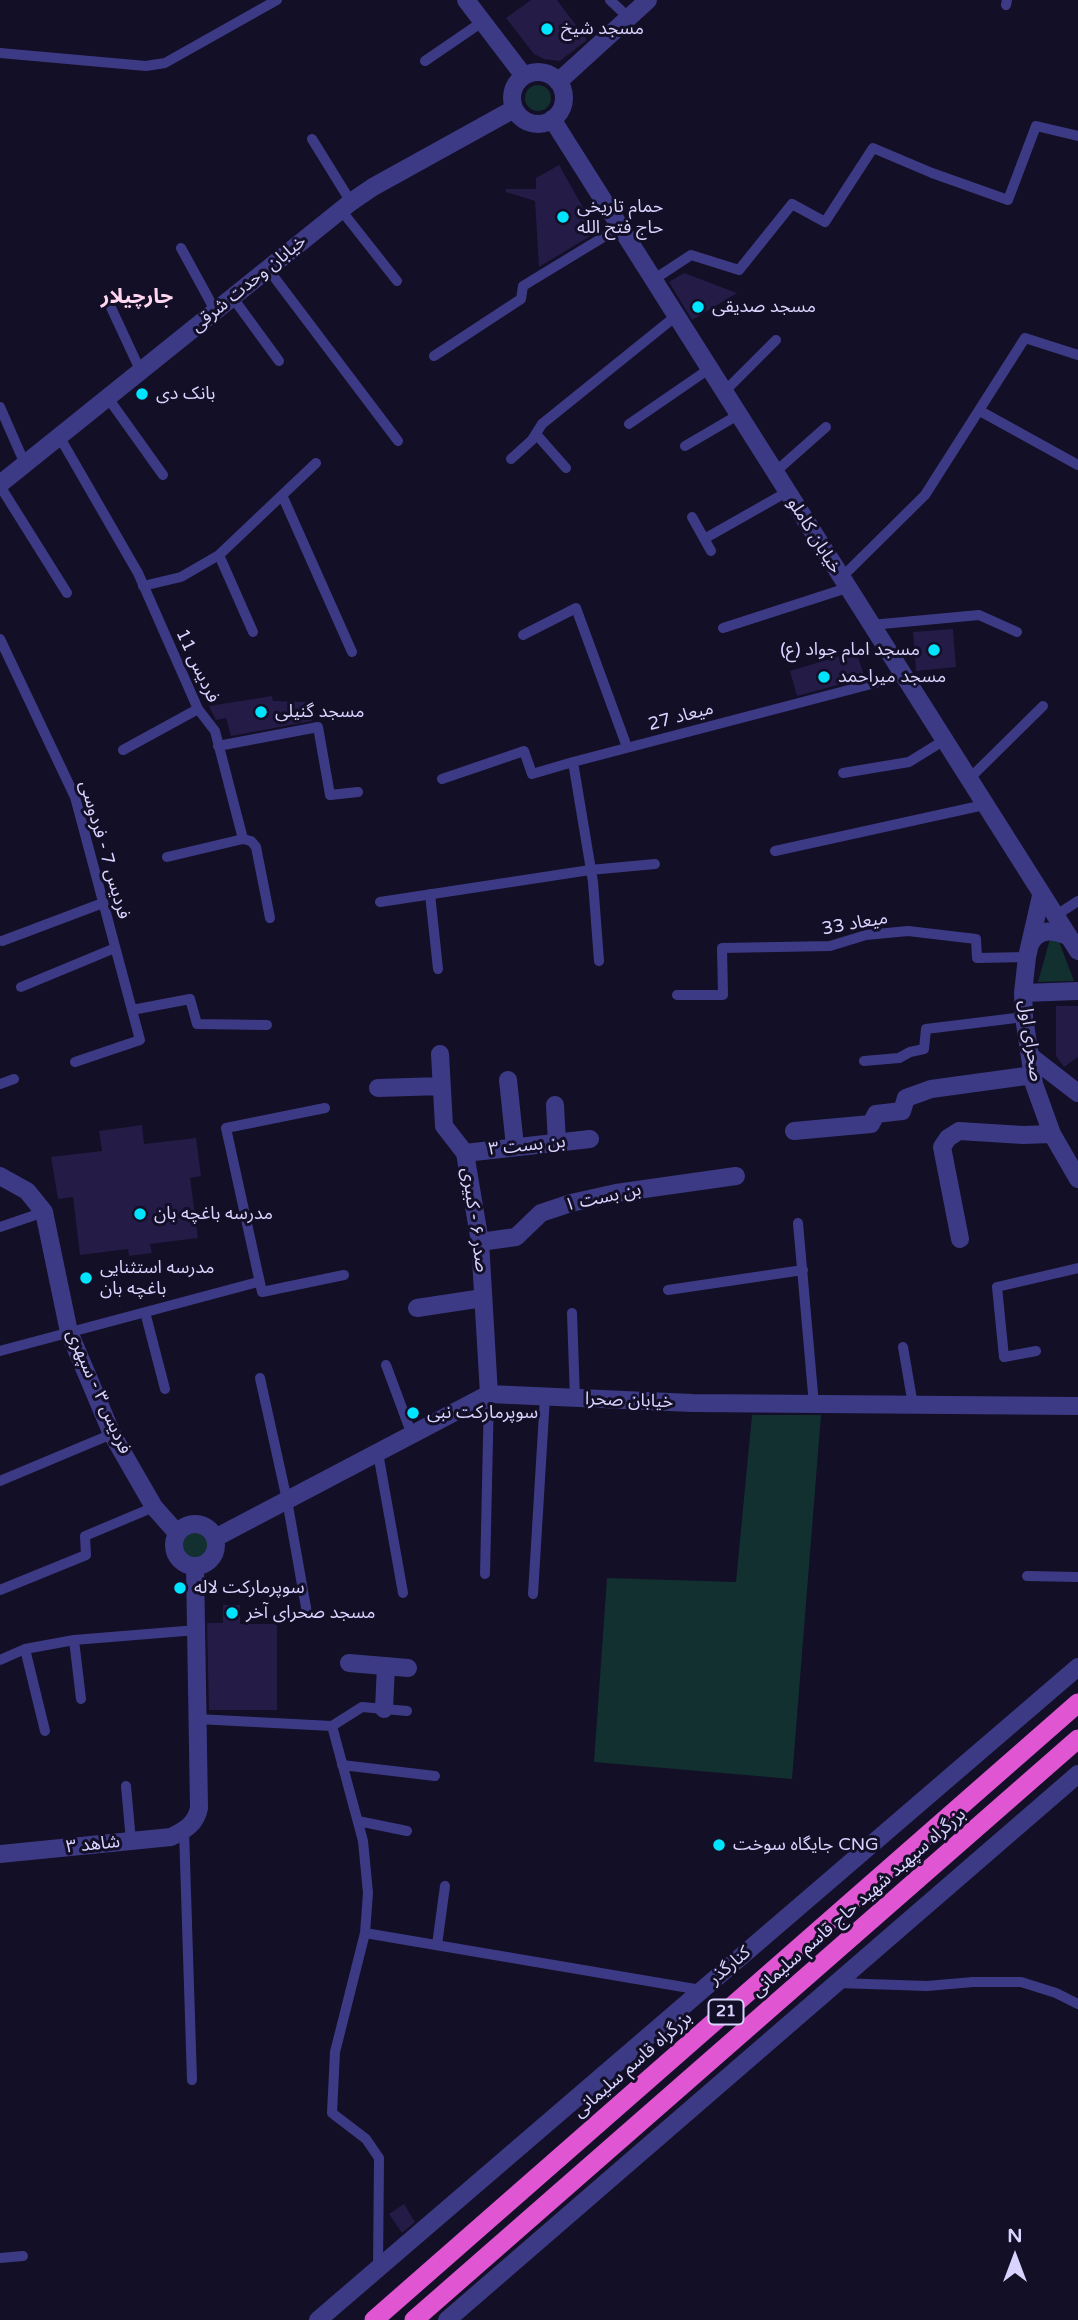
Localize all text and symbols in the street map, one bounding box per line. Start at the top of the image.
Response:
place label: مسجد شیخ [561,18,644,40]
marker: مسجد شیخ [539,21,555,37]
place label: حمام تاریخی حاج فتح الله [577,196,663,238]
marker: حمام تاریخی حاج فتح الله [555,209,571,225]
street label: خیابان وحدت شرقی [187,231,311,337]
district label: جارچیلار [101,284,173,310]
place label: مسجد صدیقی [712,296,816,318]
marker: مسجد صدیقی [690,299,706,315]
place label: بانک دی [156,383,215,405]
marker: بانک دی [134,386,150,402]
street label: خیابان کاملو [782,494,846,578]
street label: فردیس 11 [171,626,223,706]
place label: مسجد امام جواد (ع) [780,639,920,661]
marker: مسجد امام جواد (ع) [926,642,942,658]
place label: مسجد میراحمد [838,666,946,688]
marker: مسجد میراحمد [816,669,832,685]
street label: میعاد 27 [646,698,716,736]
place label: مسجد گنیلی [275,701,364,723]
marker: مسجد گنیلی [253,704,269,720]
street label: فردیس 7 - فردوسی [74,778,134,922]
street label: میعاد 33 [820,908,890,940]
street label: صحرای اول [1014,999,1046,1083]
street label: بن بست ۳ [487,1131,567,1161]
street label: صدر ۶ - کبیری [456,1166,492,1274]
street label: بن بست ۱ [563,1179,643,1217]
place label: مدرسه باغچه بان [154,1203,273,1225]
marker: مدرسه باغچه بان [132,1206,148,1222]
place label: مدرسه استثنایی باغچه بان [100,1257,214,1300]
marker: مدرسه استثنایی باغچه بان [78,1270,94,1286]
street label: فردیس ۳ - سپهری [61,1326,135,1458]
street label: خیابان صحرا [584,1389,674,1413]
place label: سوپرمارکت نبی [427,1402,538,1424]
marker: سوپرمارکت نبی [405,1405,421,1421]
place label: سوپرمارکت لاله [194,1577,305,1599]
marker: سوپرمارکت لاله [172,1580,188,1596]
place label: مسجد صحرای آخر [246,1602,375,1624]
marker: مسجد صحرای آخر [224,1605,240,1621]
street label: بزرگراه سپهبد شهید حاج قاسم سلیمانی [747,1804,971,2002]
street label: شاهد ۳ [65,1831,121,1859]
place label: جایگاه سوخت CNG [733,1834,879,1856]
marker: جایگاه سوخت CNG [711,1837,727,1853]
street label: کنارگذر [705,1942,755,1990]
road number: 21 [708,2000,744,2024]
street label: بزرگراه قاسم سلیمانی [569,2008,697,2122]
north arrow [980,2222,1050,2292]
text: N [1007,2225,1023,2247]

